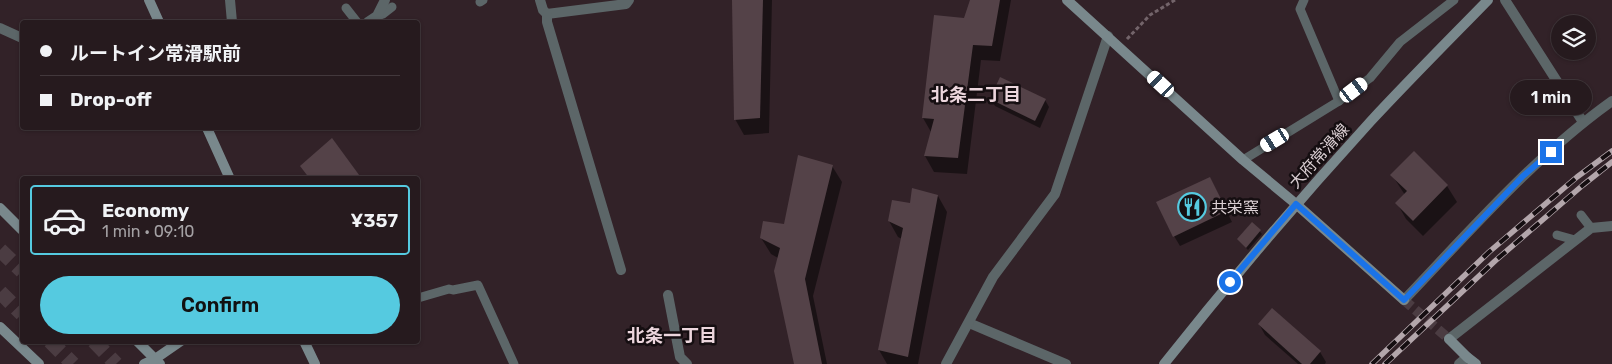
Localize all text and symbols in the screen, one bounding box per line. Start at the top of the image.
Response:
map controls [1551,15,1596,60]
button: layers [1551,15,1596,60]
text: ルートイン常滑駅前 [70,42,241,65]
car [1144,68,1177,100]
car [1337,75,1370,105]
callout: 1 min [1510,80,1592,114]
district label: 北条二丁目 [931,84,1021,106]
text: Drop-off [70,88,152,111]
text: 1 min [1531,88,1571,107]
street label: 大府常滑線 [1285,120,1353,192]
car [1258,126,1291,154]
route end [1540,141,1562,163]
restaurant icon: 共栄窯 [1177,192,1207,222]
icon: car [42,198,87,243]
place label: 共栄窯 [1211,198,1259,217]
text: Economy [102,199,189,222]
text: ¥357 [350,209,398,232]
text: 1 min · 09:10 [102,222,194,241]
route start [1219,271,1241,293]
button: Confirm [40,276,400,334]
district label: 北条一丁目 [627,325,717,347]

